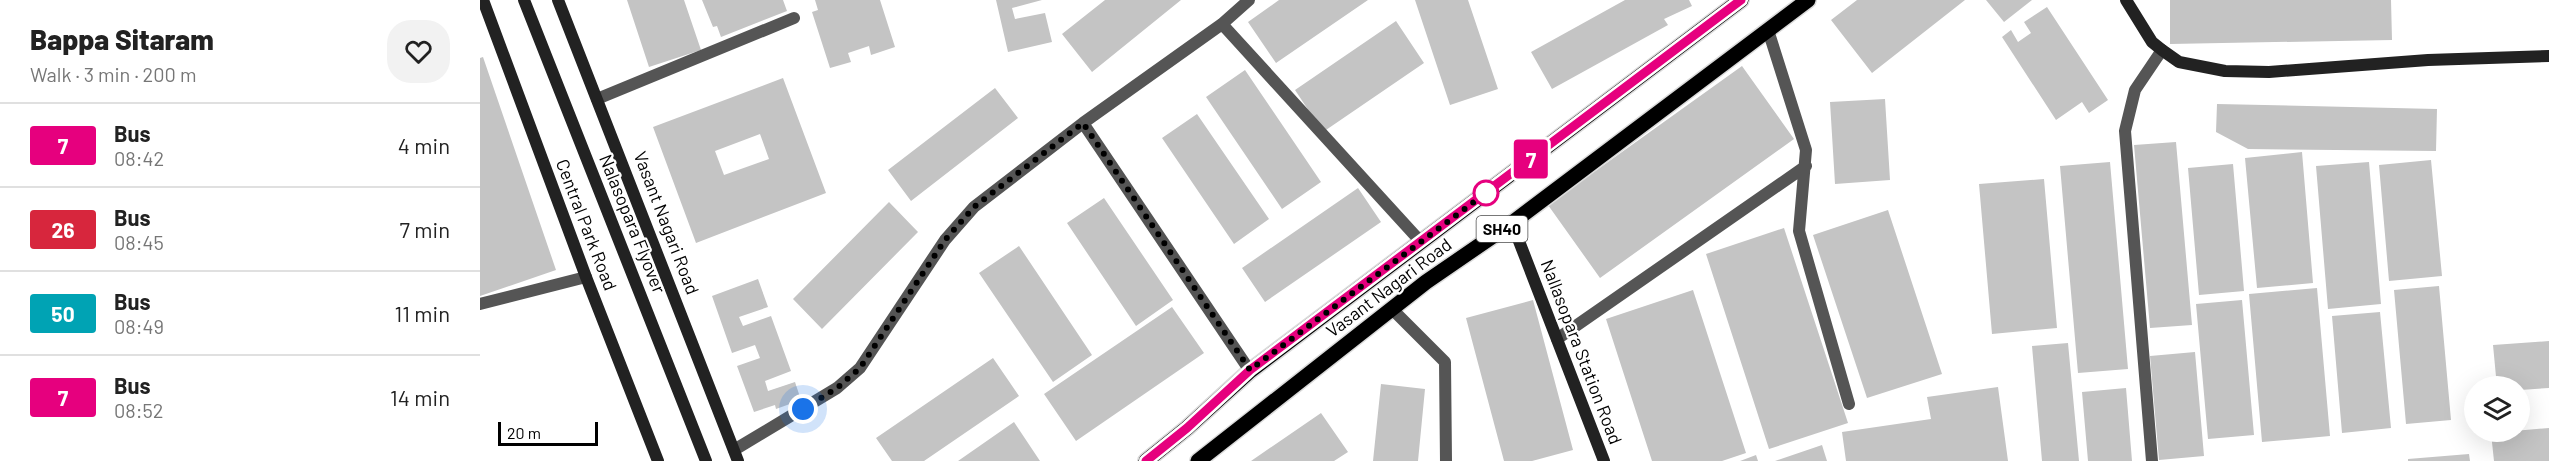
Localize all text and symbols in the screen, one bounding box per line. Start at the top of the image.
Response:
button: heart [387,20,450,83]
text: Bappa Sitaram [30,22,214,56]
text: Walk · 3 min · 200 m [30,62,196,86]
text: Bus [114,120,151,146]
text: 4 min [398,132,450,158]
text: 7 [58,133,68,158]
line badge: 7 [1512,140,1550,178]
text: 08:42 [114,146,164,170]
text: 7 [1526,147,1536,172]
street label: Vasant Nagari Road [630,148,704,297]
street label: Nalasopara Flyover [595,151,671,297]
street label: Central Park Road [552,156,622,293]
unlabelled marker [1473,180,1499,206]
text: Bus [114,204,151,230]
text: 7 min [400,216,450,242]
road number: SH40 [1476,216,1528,242]
text: 26 [51,217,75,242]
text: 08:45 [114,230,164,254]
street label: Vasant Nagari Road [1321,233,1455,342]
street label: Nallasopara Station Road [1537,256,1627,447]
text: Bus [114,288,151,314]
text: 11 min [394,300,450,326]
text: 50 [51,301,75,326]
text: 08:49 [114,314,164,338]
text: Bus [114,372,151,398]
map controls [2464,376,2530,442]
button: layers [2464,376,2530,442]
text: 14 min [390,384,450,410]
text: 7 [58,385,68,410]
your location [788,394,818,424]
text: 08:52 [114,398,164,422]
scale bar [498,419,598,446]
text: 20 m [507,423,541,442]

